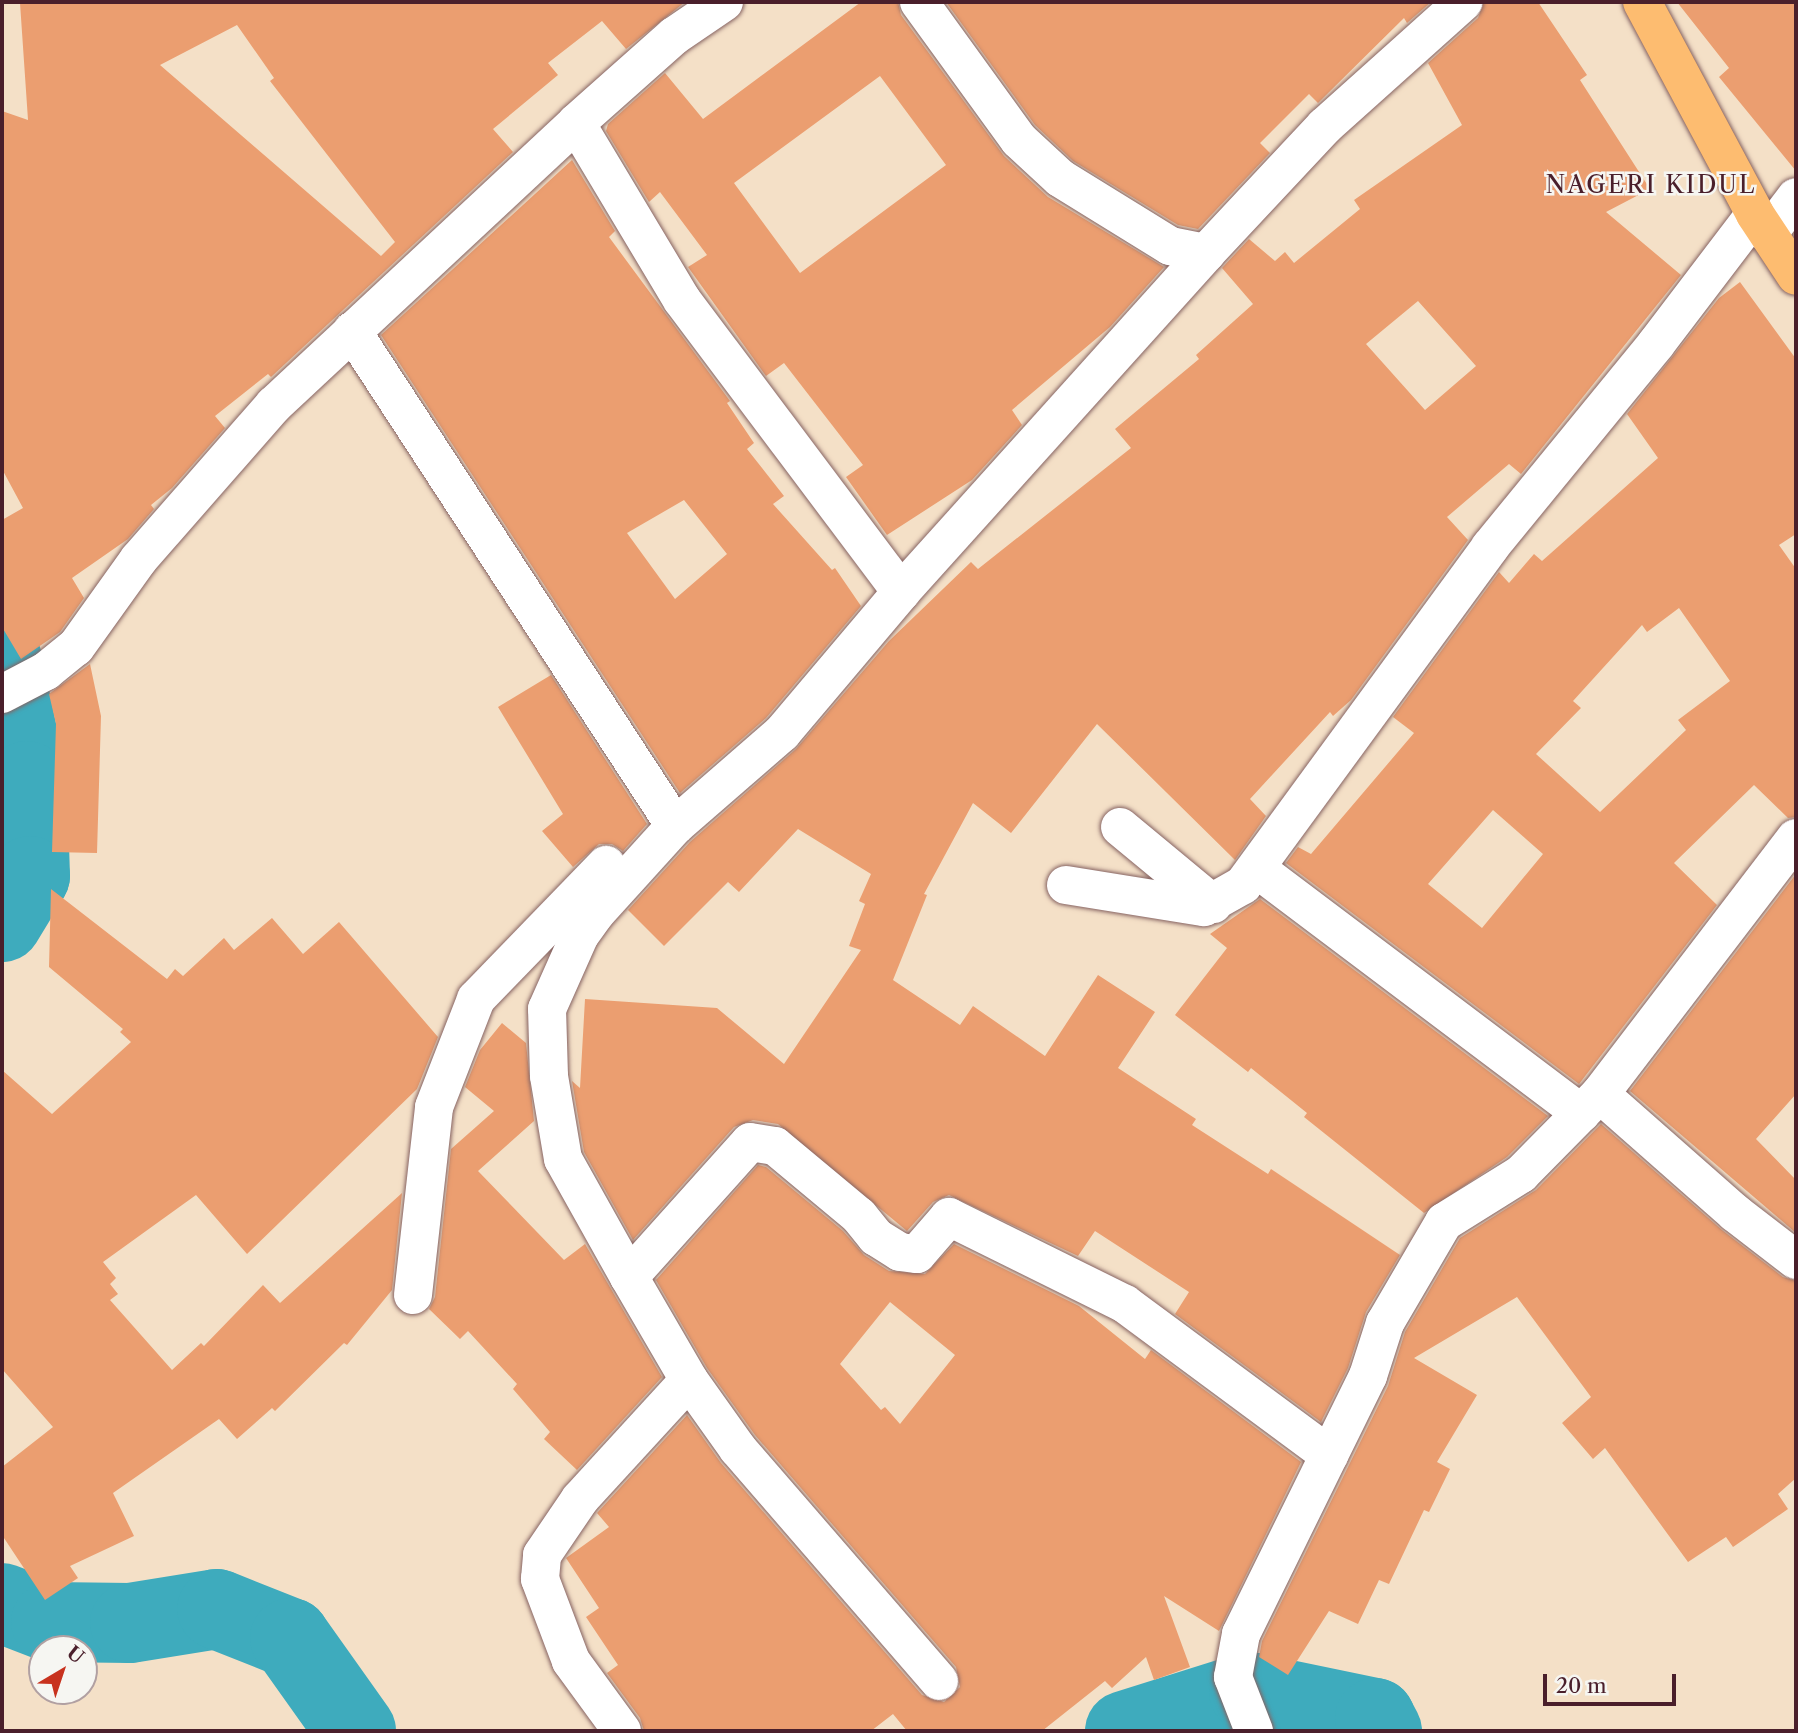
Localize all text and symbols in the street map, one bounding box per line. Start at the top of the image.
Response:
district label: NAGERI KIDUL [1547,171,1755,199]
north arrow [28,1635,98,1705]
text: U [62,1641,89,1669]
scale bar [1546,1660,1679,1704]
text: 20 m [1556,1673,1607,1698]

